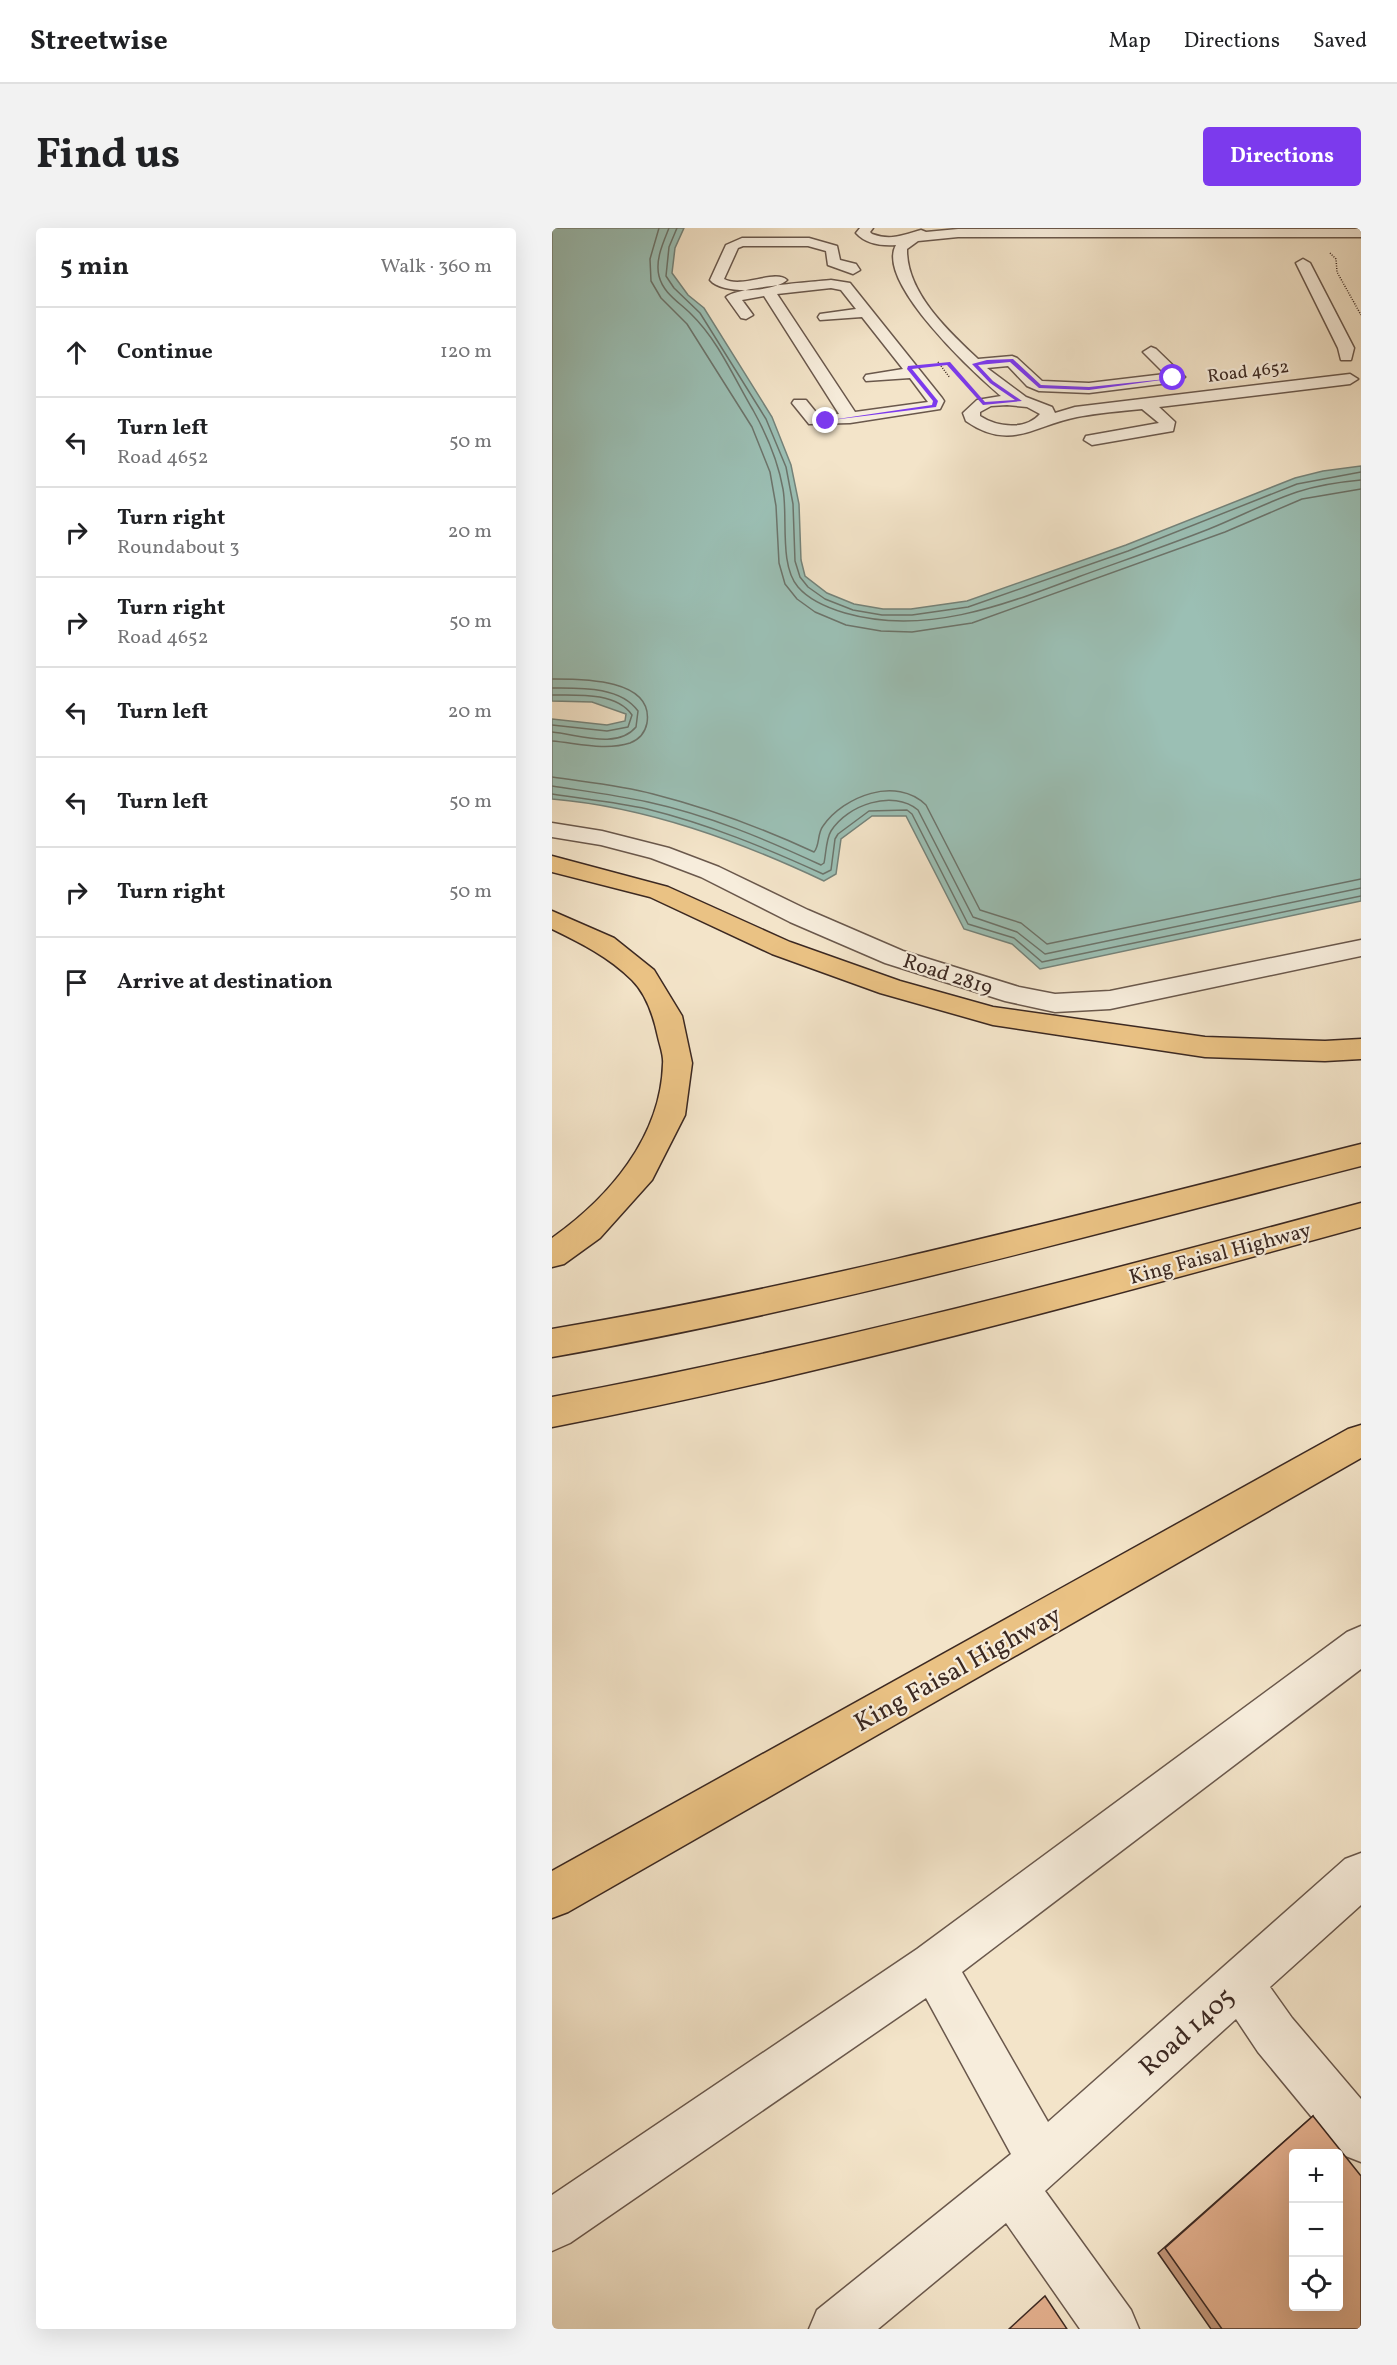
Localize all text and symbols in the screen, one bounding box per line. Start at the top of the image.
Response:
text: Streetwise [30,22,168,61]
text: Map [1109,27,1151,56]
text: Directions [1184,27,1280,56]
text: Saved [1313,27,1367,56]
text: Find us [36,127,180,186]
button: Directions [1203,127,1361,186]
text: 5 min [60,249,129,285]
text: Walk · 360 m [380,253,492,281]
icon: ahead [60,336,93,369]
text: Continue [117,337,213,368]
text: 120 m [440,338,492,366]
street label: Road 4652 [1206,355,1291,390]
route start [1159,364,1185,390]
route end [812,407,838,433]
text: Turn left [117,413,208,444]
icon: left [60,426,93,459]
text: 50 m [449,428,492,456]
text: Road 4652 [117,444,208,472]
text: Turn right [117,503,225,534]
icon: right [60,516,93,549]
text: 20 m [448,518,492,546]
text: Roundabout 3 [117,534,240,562]
text: Turn right [117,593,225,624]
icon: right [60,606,93,639]
text: 50 m [449,608,492,636]
text: Road 4652 [117,624,208,652]
icon: left [60,696,93,729]
text: Turn left [117,697,208,728]
text: 20 m [448,698,492,726]
icon: left [60,786,93,819]
text: Turn left [117,787,208,818]
text: 50 m [449,788,492,816]
icon: right [60,876,93,909]
text: Turn right [117,877,225,908]
text: 50 m [449,878,492,906]
street label: Road 2819 [899,947,996,1004]
icon: arrive [60,966,93,999]
text: Arrive at destination [117,967,333,998]
street label: King Faisal Highway [1126,1216,1315,1293]
street label: King Faisal Highway [848,1598,1068,1742]
street label: Road 1405 [1132,1980,1243,2085]
map controls [1289,2149,1343,2311]
button: + [1289,2149,1343,2203]
button: − [1289,2203,1343,2257]
button: locate [1289,2257,1343,2311]

